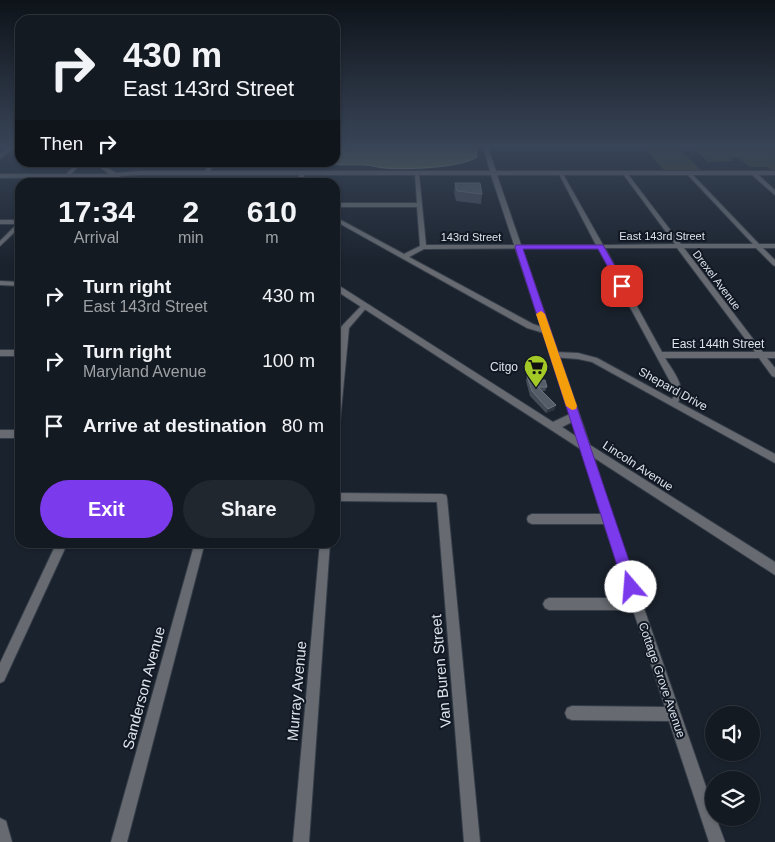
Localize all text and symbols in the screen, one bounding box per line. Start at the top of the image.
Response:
icon: right [40,35,105,100]
text: 430 m [123,35,222,74]
text: East 143rd Street [123,76,294,101]
icon: right [93,130,121,158]
text: Then [40,133,83,154]
text: 17:34 [58,195,135,228]
text: 2 [182,195,199,228]
text: 610 [247,195,297,228]
text: Arrival [74,229,119,246]
text: min [178,229,204,246]
text: m [265,229,278,246]
street label: East 143rd Street [619,230,705,242]
street label: 143rd Street [441,231,501,243]
street label: Drexel Avenue [691,248,743,312]
pin [601,265,643,307]
icon: arrive [608,272,636,300]
text: Turn right [83,276,171,297]
icon: right [40,282,68,310]
text: 430 m [262,285,315,306]
text: East 143rd Street [83,298,208,315]
street label: East 144th Street [672,337,765,351]
text: Turn right [83,341,171,362]
icon: right [40,347,68,375]
text: 100 m [262,350,315,371]
supermarket icon: Citgo [523,354,549,388]
place label: Citgo [490,360,518,374]
text: Maryland Avenue [83,363,206,380]
street label: Shepard Drive [636,364,710,414]
icon: arrive [40,412,68,440]
text: Arrive at destination [83,415,267,436]
text: 80 m [282,415,324,436]
street label: Lincoln Avenue [600,438,676,494]
button: Exit [40,480,173,538]
button: Share [183,480,315,538]
position arrow [604,560,656,612]
street label: Van Buren Street [427,613,454,729]
street label: Cottage Grove Avenue [636,620,688,740]
street label: Sanderson Avenue [119,625,168,751]
street label: Murray Avenue [284,640,309,742]
map controls [705,706,760,826]
button: sound [705,706,760,761]
button: layers [705,771,760,826]

